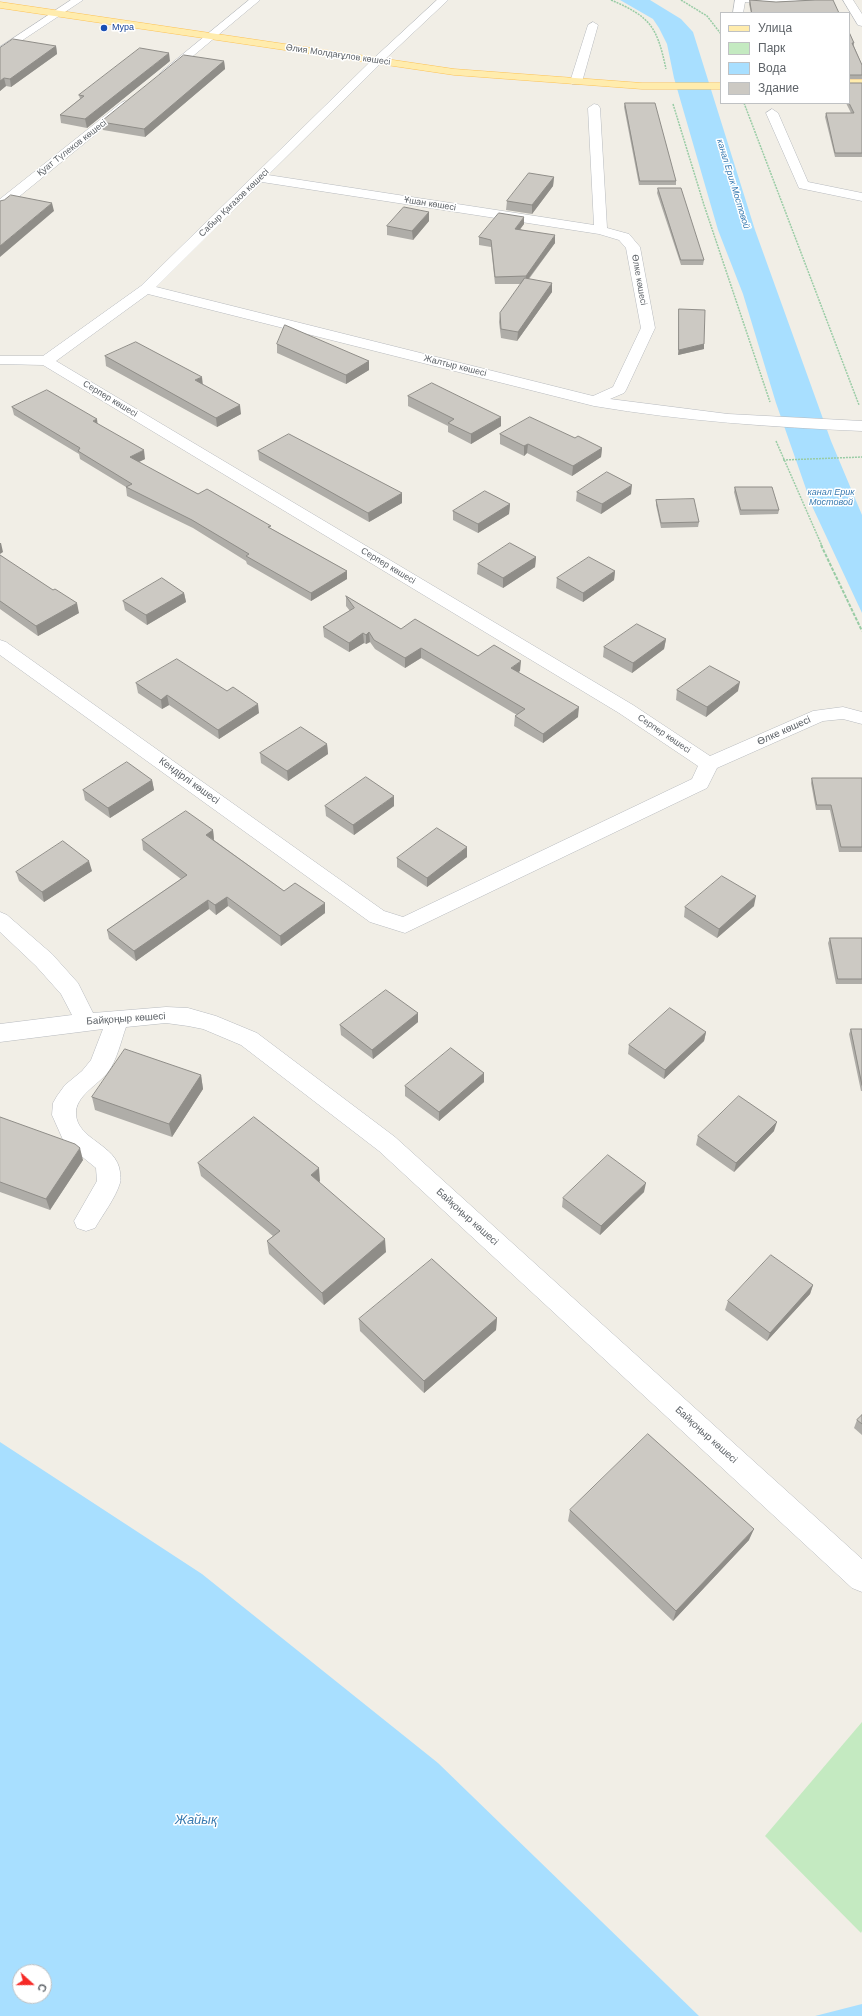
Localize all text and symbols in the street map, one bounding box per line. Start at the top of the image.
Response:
legend [720,12,850,104]
text: Улица [758,21,792,35]
marker: Мура [99,23,109,33]
place label: Мура [112,23,134,33]
text: Парк [758,41,785,55]
street label: Әлия Молдағұлов көшесі [285,42,391,68]
text: Вода [758,61,786,75]
text: Здание [758,81,799,95]
street label: Қуат Түлеков көшесі [35,117,109,179]
water label: канал Ерик Мостовой [714,138,752,230]
street label: Сабыр Қағазов көшесі [197,167,271,239]
street label: Ұшан көшесі [403,195,457,213]
street label: Өлке көшесі [629,254,649,306]
street label: Жалтыр көшесі [422,353,488,379]
street label: Серпер көшесі [81,379,139,419]
water label: канал Ерик Мостовой [808,487,854,508]
street label: Серпер көшесі [359,546,417,586]
street label: Серпер көшесі [635,712,693,756]
street label: Өлке көшесі [755,714,813,748]
street label: Кендірлі көшесі [156,755,222,807]
street label: Байқоңыр көшесi [86,1010,166,1028]
street label: Байқоңыр көшесi [433,1186,501,1248]
street label: Байқоңыр көшесi [672,1404,740,1466]
water label: Жайық [175,1812,217,1828]
north arrow [12,1964,52,2004]
text: С [35,1982,49,1994]

